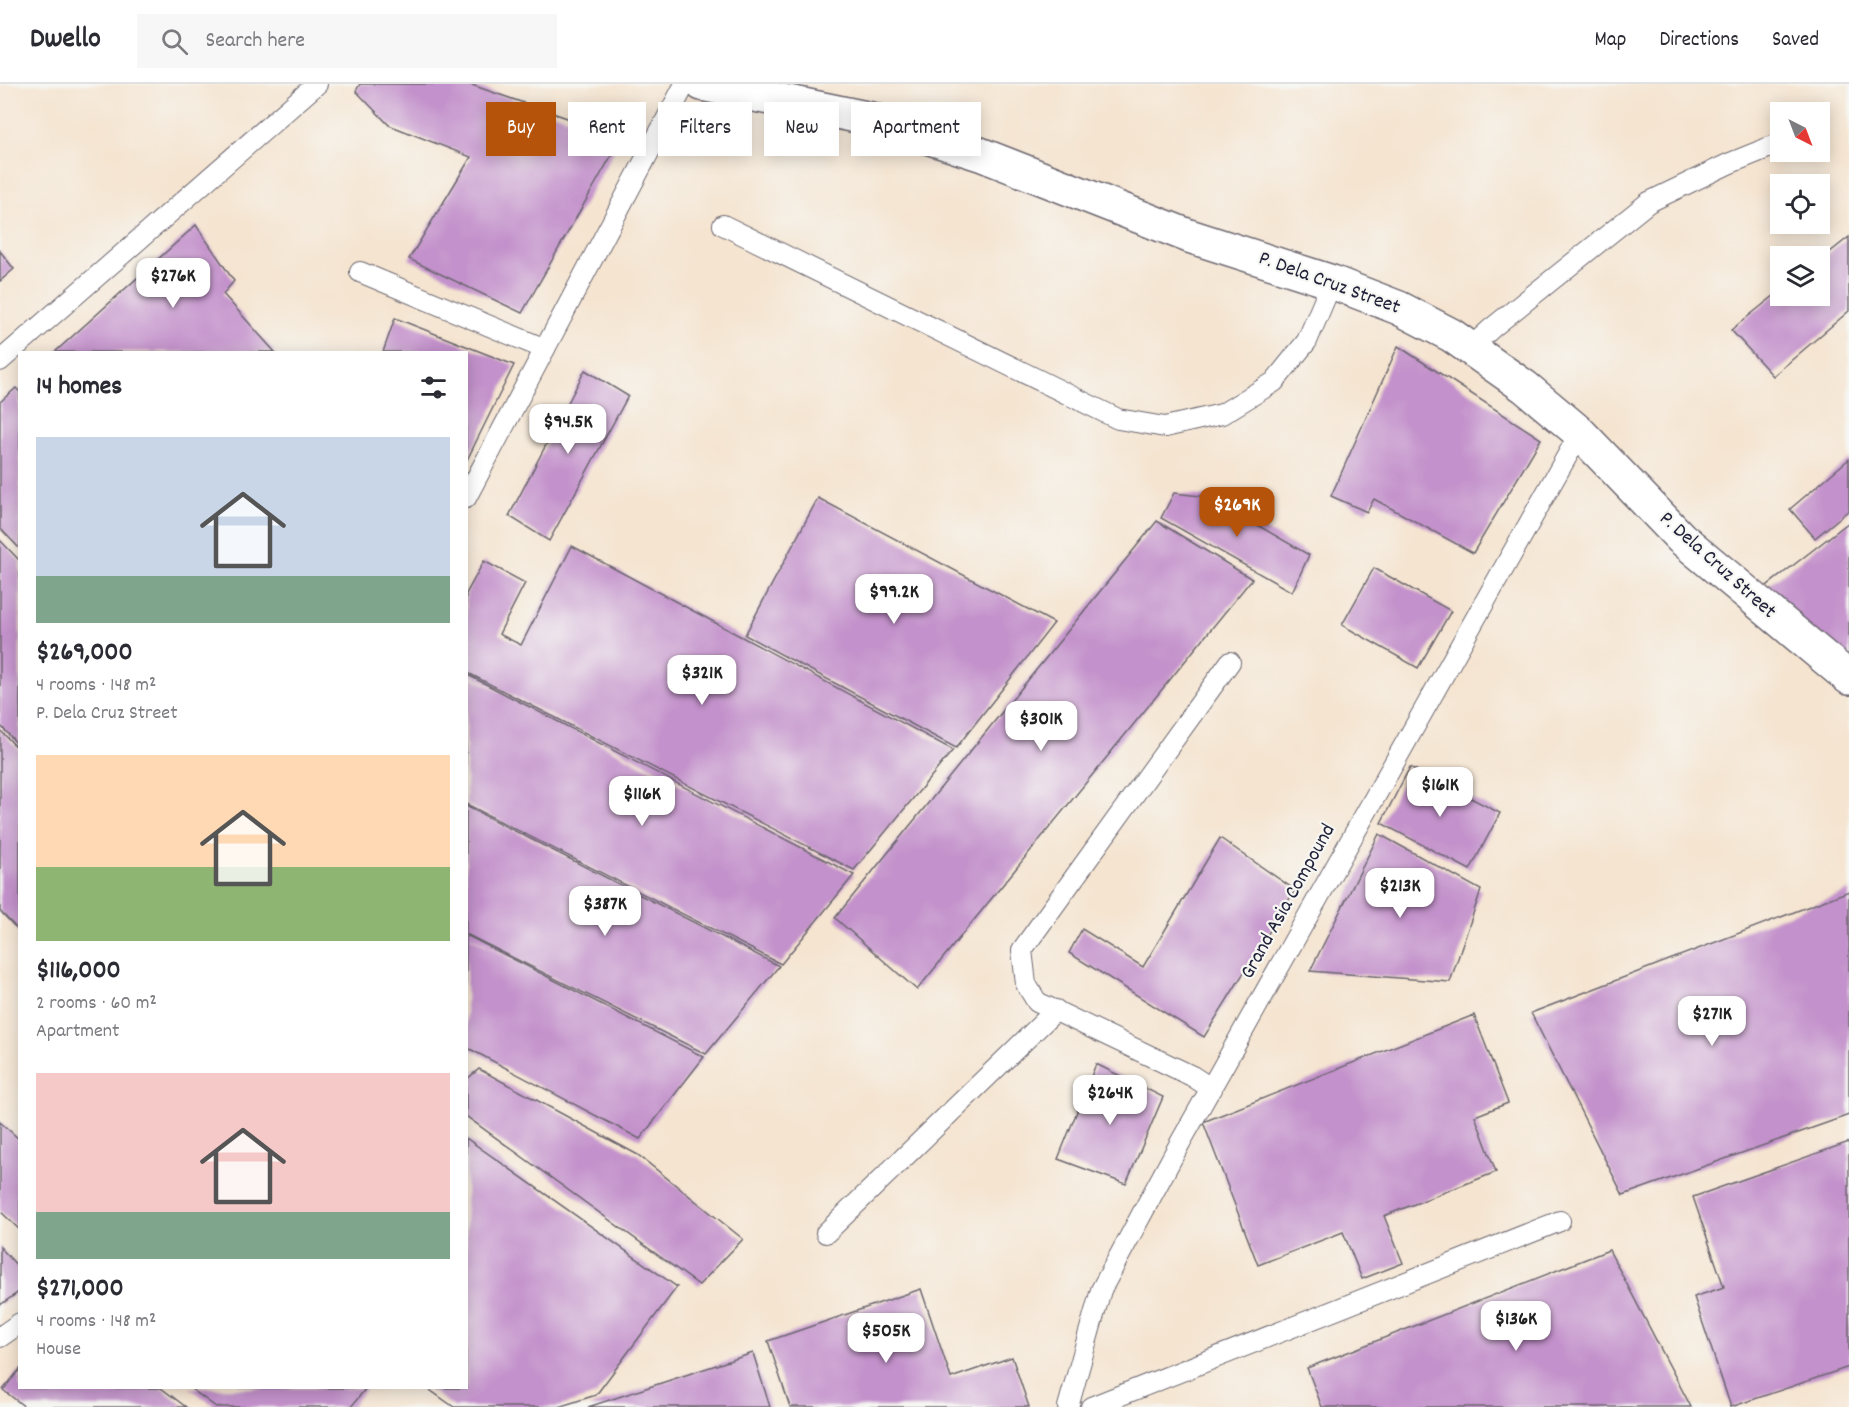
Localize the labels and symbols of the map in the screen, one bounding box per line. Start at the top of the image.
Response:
north arrow [1770,102,1830,162]
street label: P. Dela Cruz Street [1254,244,1404,324]
pin: $276K [131,258,215,309]
pin: $94.5K [519,404,617,455]
pin: $269K [1195,487,1279,538]
street label: P. Dela Cruz Street [1652,505,1782,627]
pin: $99.2K [845,574,943,625]
pin: $321K [660,655,744,706]
pin: $301K [999,701,1083,752]
pin: $161K [1398,767,1482,818]
pin: $116K [600,776,684,827]
street label: Grand Asia Compound [1234,819,1344,985]
pin: $213K [1358,868,1442,919]
pin: $387K [563,886,647,937]
pin: $271K [1670,996,1754,1047]
pin: $264K [1068,1075,1152,1126]
pin: $136K [1474,1301,1558,1352]
pin: $505K [844,1313,928,1364]

